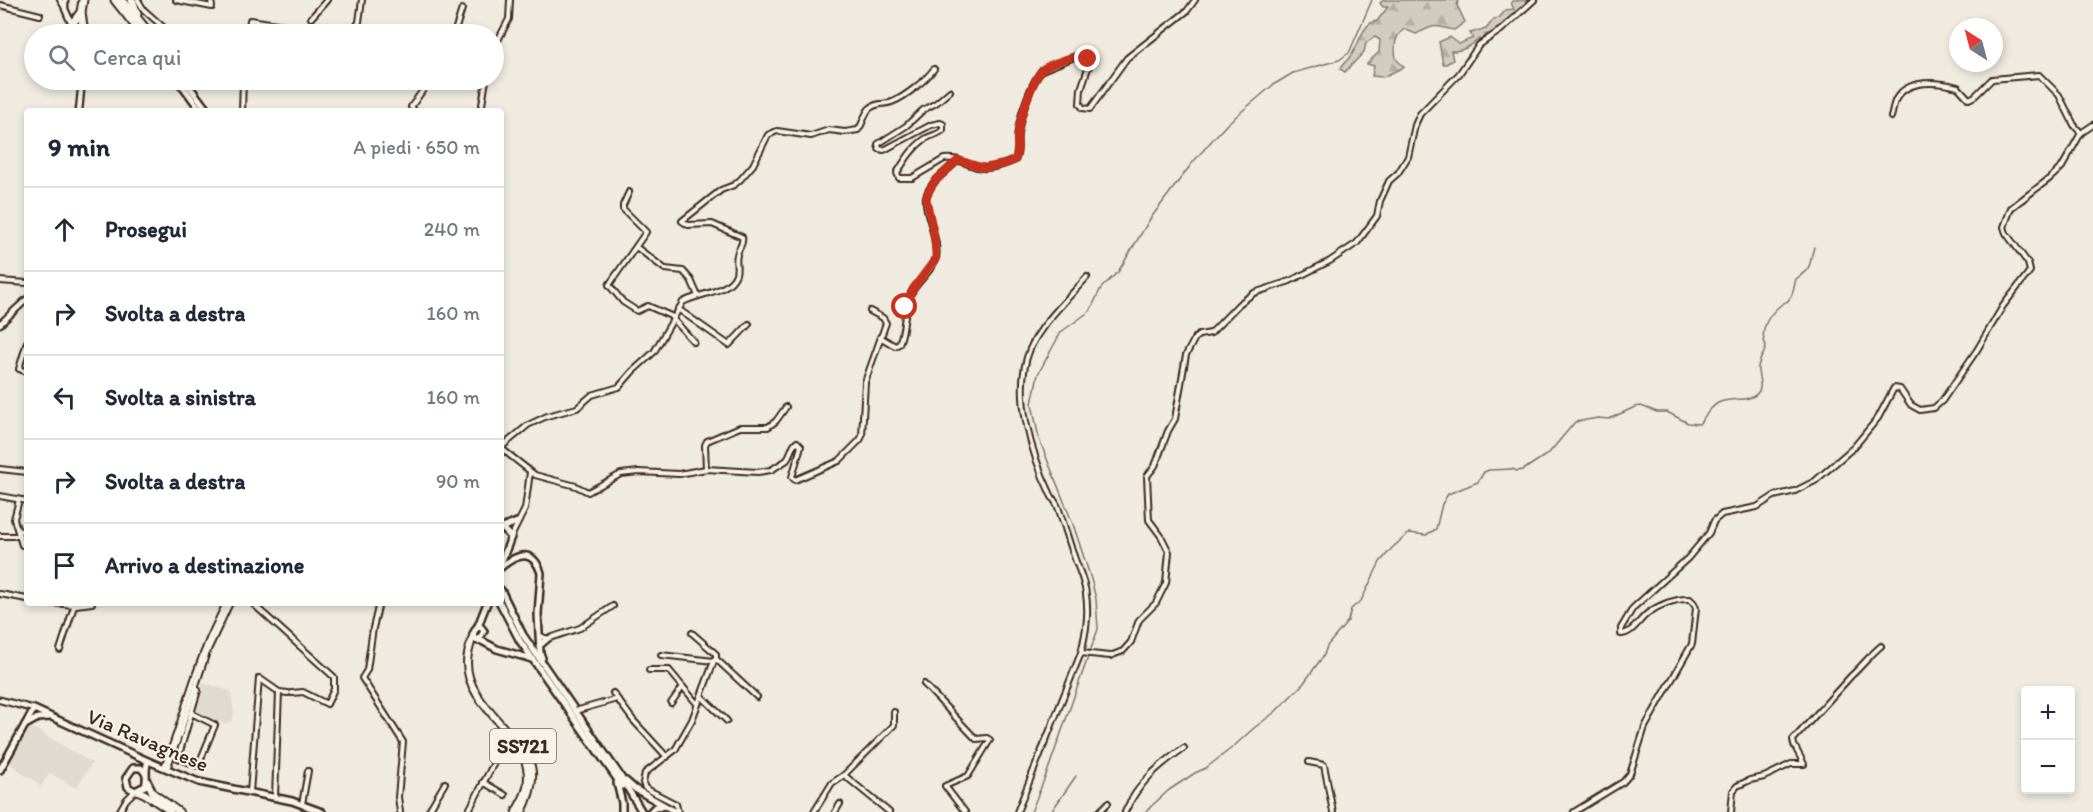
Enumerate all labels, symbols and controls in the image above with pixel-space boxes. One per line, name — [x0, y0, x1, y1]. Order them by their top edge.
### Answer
north arrow — [1949, 18, 2003, 72]
search box — [24, 24, 504, 90]
icon: search — [45, 41, 78, 74]
text: Cerca qui — [93, 44, 181, 71]
route end — [1074, 45, 1100, 71]
text: 9 min — [48, 131, 110, 163]
text: A piedi · 650 m — [353, 135, 480, 159]
icon: ahead — [48, 213, 81, 246]
text: Prosegui — [105, 216, 187, 243]
text: 240 m — [424, 217, 480, 241]
route start — [891, 293, 917, 319]
icon: right — [48, 297, 81, 330]
text: Svolta a destra — [105, 300, 245, 327]
text: 160 m — [427, 301, 480, 325]
icon: left — [48, 381, 81, 414]
text: Svolta a sinistra — [105, 384, 256, 411]
text: 160 m — [427, 385, 480, 409]
icon: right — [48, 465, 81, 498]
text: Svolta a destra — [105, 468, 245, 495]
text: 90 m — [436, 469, 480, 493]
icon: arrive — [48, 549, 81, 582]
text: Arrivo a destinazione — [105, 552, 304, 579]
map controls — [2021, 686, 2075, 794]
button: + — [2021, 686, 2075, 740]
street label: Via Ravagnese — [84, 703, 212, 777]
road number: SS721 — [490, 729, 556, 763]
button: − — [2021, 740, 2075, 794]

